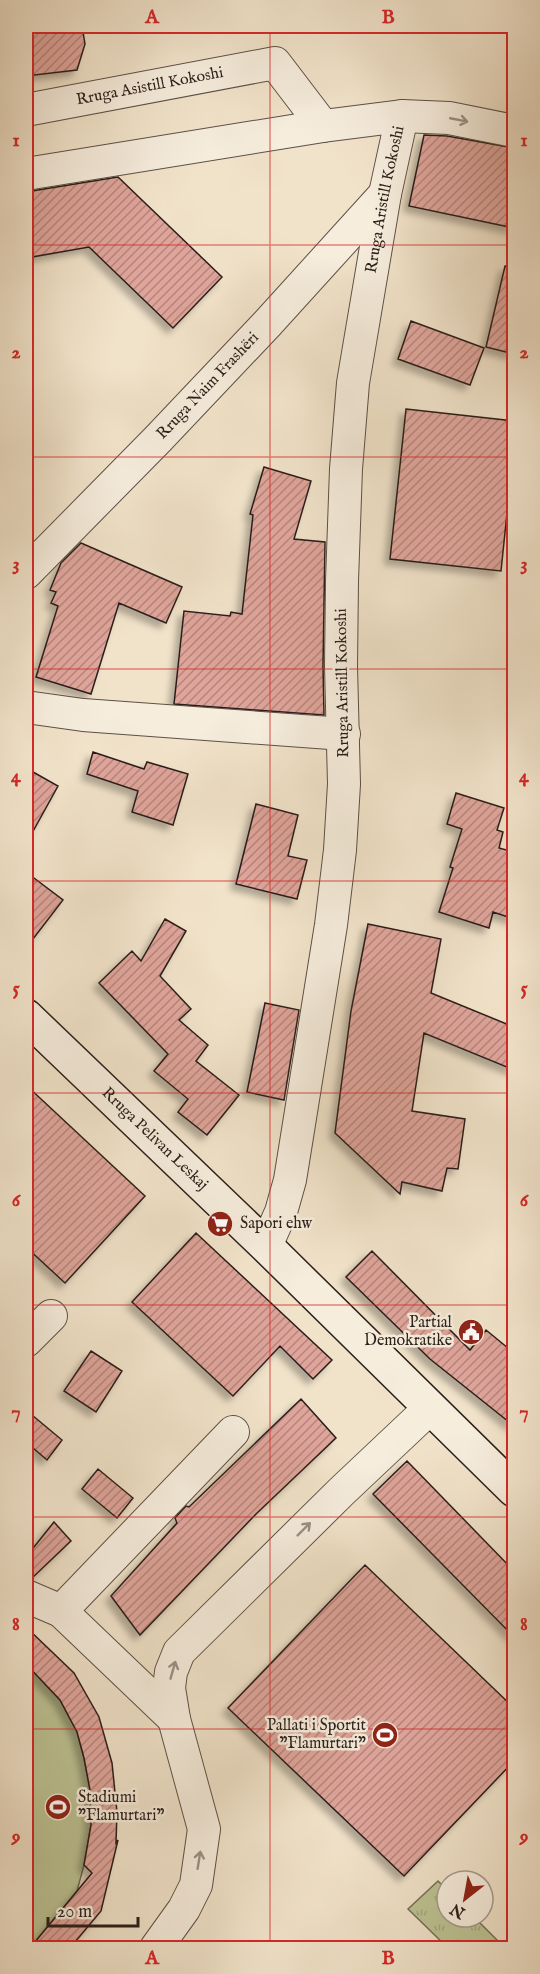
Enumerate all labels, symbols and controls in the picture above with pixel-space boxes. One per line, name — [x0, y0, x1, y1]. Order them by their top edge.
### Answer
text: A — [144, 5, 160, 30]
text: B — [381, 5, 395, 30]
street label: Rruga Asistill Kokoshi — [75, 63, 225, 110]
one-way arrow — [449, 115, 468, 126]
street label: Rruga Aristill Kokoshi — [362, 124, 410, 275]
text: 1 — [12, 128, 20, 153]
text: 1 — [520, 128, 528, 153]
street label: Rruga Naim Frashëri — [153, 328, 264, 444]
text: 2 — [11, 340, 21, 365]
text: 2 — [519, 340, 529, 365]
text: 3 — [12, 552, 20, 577]
text: 3 — [520, 552, 528, 577]
street label: Rruga Aristill Kokoshi — [332, 608, 354, 758]
text: 4 — [11, 764, 22, 789]
text: 4 — [519, 764, 530, 789]
text: 5 — [12, 976, 20, 1001]
text: 5 — [520, 976, 528, 1001]
street label: Rruga Pelivan Leskaj — [97, 1083, 212, 1195]
text: 6 — [12, 1188, 22, 1213]
text: 6 — [520, 1188, 530, 1213]
supermarket icon: Sapori ehw — [205, 1209, 235, 1239]
place label: Sapori ehw — [240, 1214, 313, 1234]
place label: Partial Demokratike — [364, 1313, 453, 1351]
public building icon: Partial Demokratike — [456, 1317, 486, 1347]
text: 7 — [11, 1400, 21, 1425]
text: 7 — [519, 1400, 529, 1425]
one-way arrow — [297, 1521, 311, 1536]
text: 8 — [12, 1612, 20, 1637]
text: 8 — [520, 1612, 528, 1637]
one-way arrow — [168, 1661, 179, 1680]
place label: Pallati i Sportit "Flamurtari" — [267, 1716, 367, 1754]
sports icon: Pallati i Sportit "Flamurtari" — [370, 1720, 400, 1750]
place label: Stadiumi "Flamurtari" — [78, 1788, 164, 1826]
sports icon: Stadiumi "Flamurtari" — [43, 1792, 73, 1822]
text: 9 — [11, 1824, 21, 1849]
text: 9 — [519, 1824, 529, 1849]
one-way arrow — [194, 1851, 205, 1870]
north arrow — [435, 1869, 495, 1929]
scale bar — [48, 1890, 138, 1928]
text: N — [447, 1898, 470, 1923]
text: 20 m — [57, 1901, 92, 1924]
text: A — [144, 1946, 160, 1971]
text: B — [381, 1946, 395, 1971]

